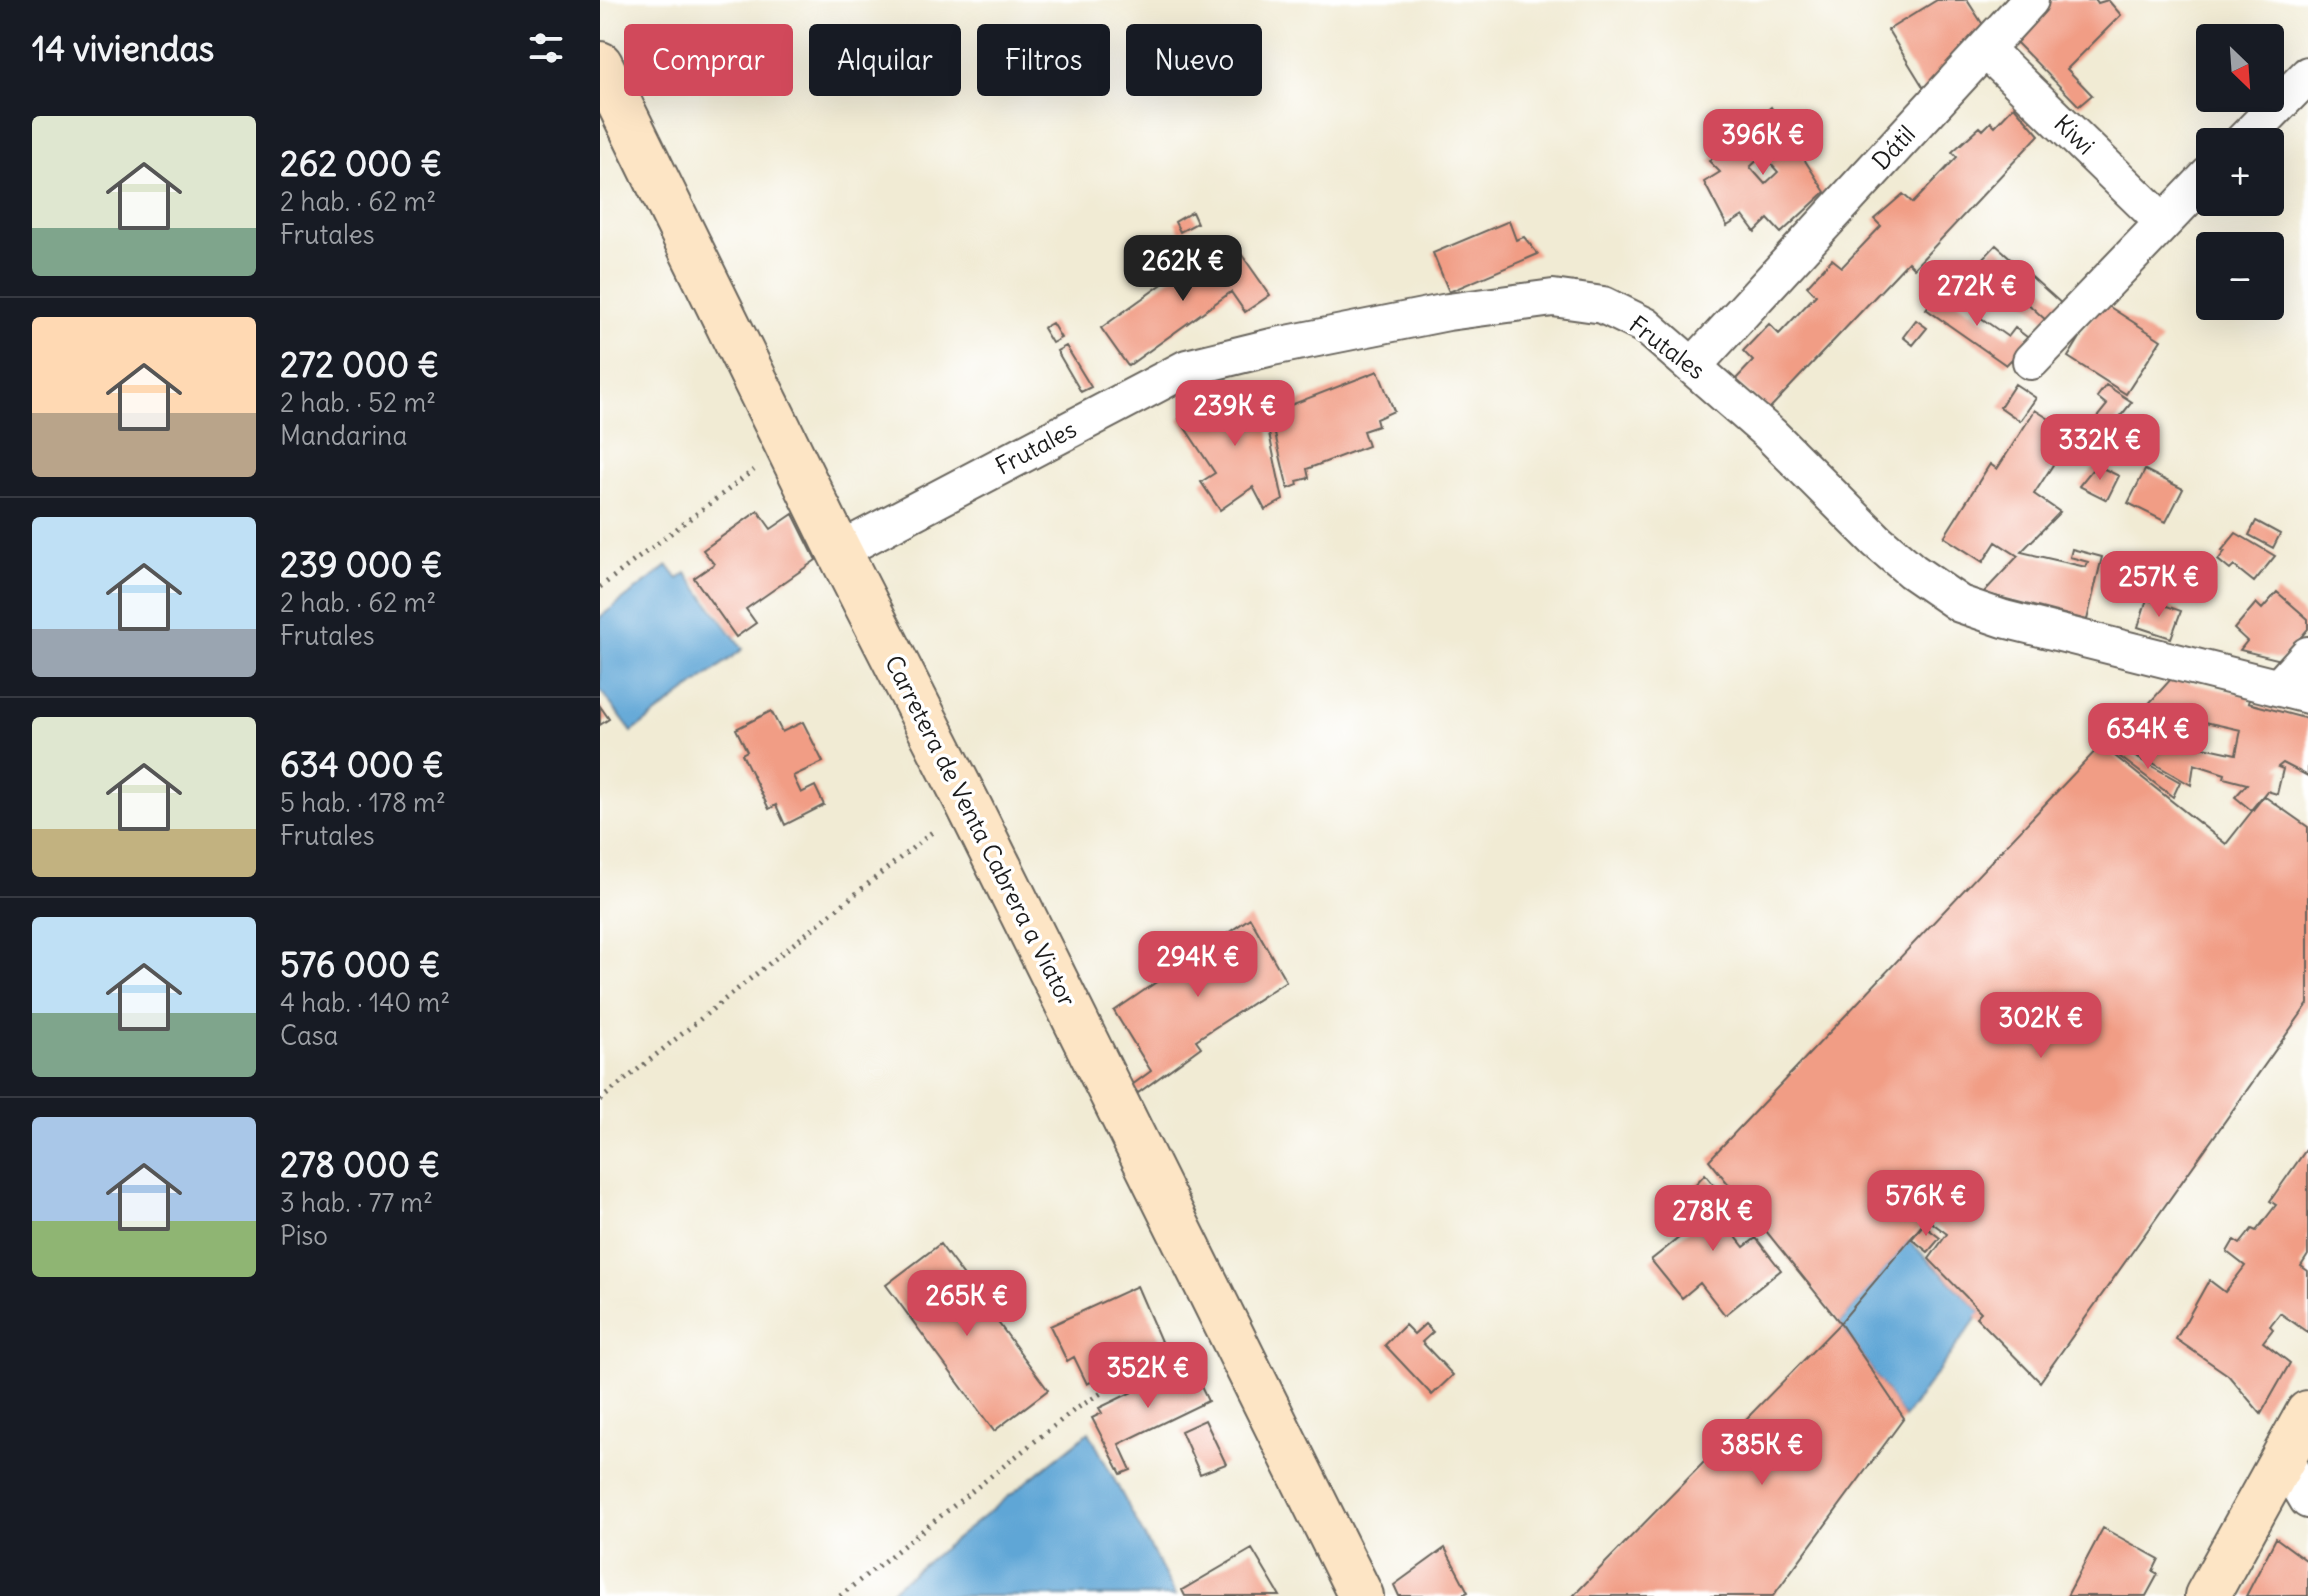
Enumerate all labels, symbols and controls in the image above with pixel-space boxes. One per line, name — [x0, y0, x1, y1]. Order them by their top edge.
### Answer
chip: Comprar — [624, 24, 793, 96]
chip: Alquilar — [809, 24, 961, 96]
chip: Filtros — [977, 24, 1110, 96]
chip: Nuevo — [1126, 24, 1262, 96]
north arrow — [2196, 24, 2284, 112]
map controls — [2196, 24, 2284, 320]
icon: filters — [524, 26, 568, 70]
text: 14 viviendas — [32, 27, 214, 70]
street label: Kiwi — [2048, 108, 2101, 161]
pin: 396K € — [1698, 109, 1828, 177]
text: 396K € — [1721, 118, 1805, 151]
street label: Dátil — [1865, 119, 1921, 176]
button: + — [2196, 128, 2284, 216]
text: 262 000 € — [280, 142, 442, 185]
icon: home — [96, 148, 192, 244]
text: 2 hab. · 62 m² — [280, 185, 436, 218]
text: Frutales — [280, 218, 375, 251]
button: − — [2196, 232, 2284, 320]
pin: 262K € — [1118, 235, 1248, 303]
text: 262K € — [1142, 244, 1224, 277]
pin: 272K € — [1912, 260, 2042, 328]
text: 272K € — [1937, 269, 2017, 302]
street label: Frutales — [1624, 309, 1712, 385]
text: 272 000 € — [280, 343, 439, 386]
icon: home — [96, 349, 192, 445]
pin: 239K € — [1170, 380, 1300, 448]
text: 2 hab. · 52 m² — [280, 386, 436, 419]
text: 239K € — [1194, 389, 1276, 422]
street label: Frutales — [990, 413, 1081, 481]
pin: 332K € — [2035, 414, 2165, 482]
text: Mandarina — [280, 419, 407, 452]
text: 332K € — [2059, 423, 2141, 456]
text: 239 000 € — [280, 543, 443, 586]
icon: home — [96, 549, 192, 645]
pin: 257K € — [2094, 551, 2224, 619]
text: 257K € — [2119, 560, 2199, 593]
text: 2 hab. · 62 m² — [280, 586, 436, 619]
text: Frutales — [280, 619, 375, 652]
street label: Carretera de Venta Cabrera a Viator — [879, 650, 1083, 1011]
pin: 634K € — [2083, 703, 2213, 771]
text: 634K € — [2106, 712, 2190, 745]
text: 634 000 € — [280, 743, 444, 786]
icon: home — [96, 749, 192, 845]
text: 5 hab. · 178 m² — [280, 786, 446, 819]
text: Frutales — [280, 819, 375, 852]
pin: 294K € — [1133, 931, 1263, 999]
text: 294K € — [1156, 940, 1240, 973]
text: 576 000 € — [280, 943, 441, 986]
icon: home — [96, 949, 192, 1045]
text: 4 hab. · 140 m² — [280, 986, 450, 1019]
pin: 302K € — [1976, 992, 2106, 1060]
text: 302K € — [1998, 1001, 2084, 1034]
text: Casa — [280, 1019, 338, 1052]
text: 278 000 € — [280, 1143, 440, 1186]
icon: home — [96, 1149, 192, 1245]
pin: 576K € — [1861, 1170, 1991, 1238]
text: 576K € — [1885, 1179, 1967, 1212]
pin: 278K € — [1648, 1185, 1778, 1253]
text: 3 hab. · 77 m² — [280, 1186, 433, 1219]
text: 278K € — [1673, 1194, 1753, 1227]
text: Piso — [280, 1219, 328, 1252]
pin: 265K € — [902, 1270, 1032, 1338]
text: 265K € — [925, 1279, 1009, 1312]
pin: 352K € — [1083, 1342, 1213, 1410]
text: 352K € — [1107, 1351, 1189, 1384]
pin: 385K € — [1697, 1419, 1827, 1487]
text: 385K € — [1720, 1428, 1804, 1461]

